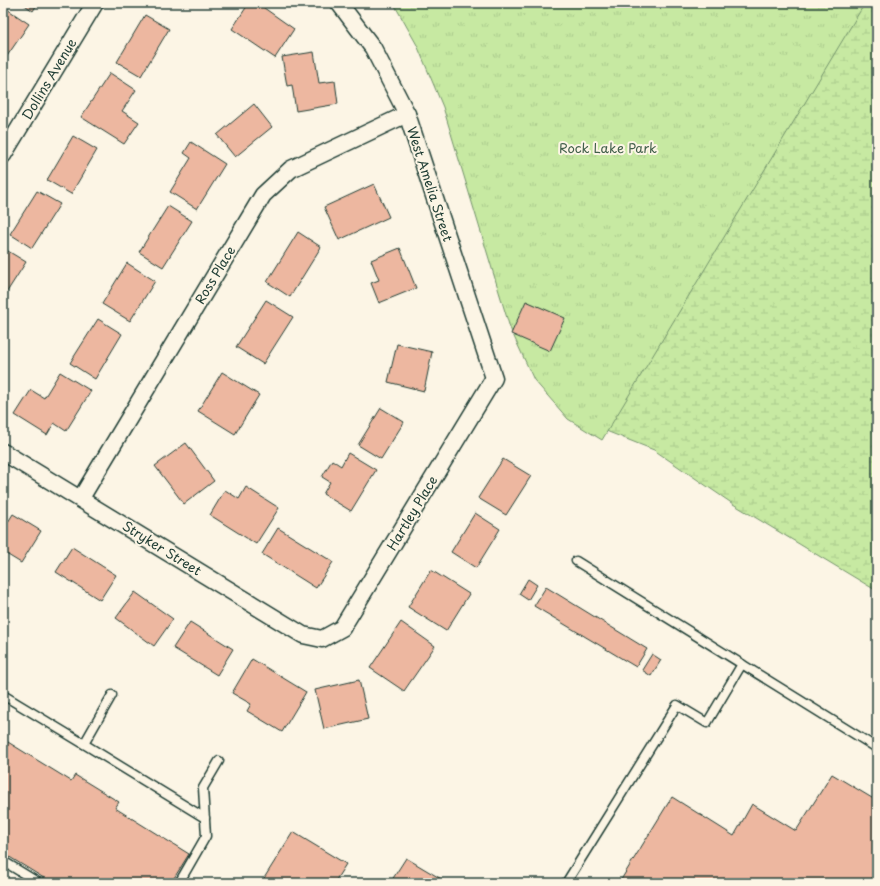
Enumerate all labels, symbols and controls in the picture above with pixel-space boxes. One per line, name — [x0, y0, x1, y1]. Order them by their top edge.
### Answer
street label: Dollins Avenue — [17, 34, 80, 123]
street label: West Amelia Street — [403, 124, 458, 244]
park label: Rock Lake Park — [559, 138, 657, 157]
street label: Ross Place — [190, 242, 239, 307]
street label: Hartley Place — [382, 472, 441, 554]
street label: Stryker Street — [119, 516, 205, 579]

